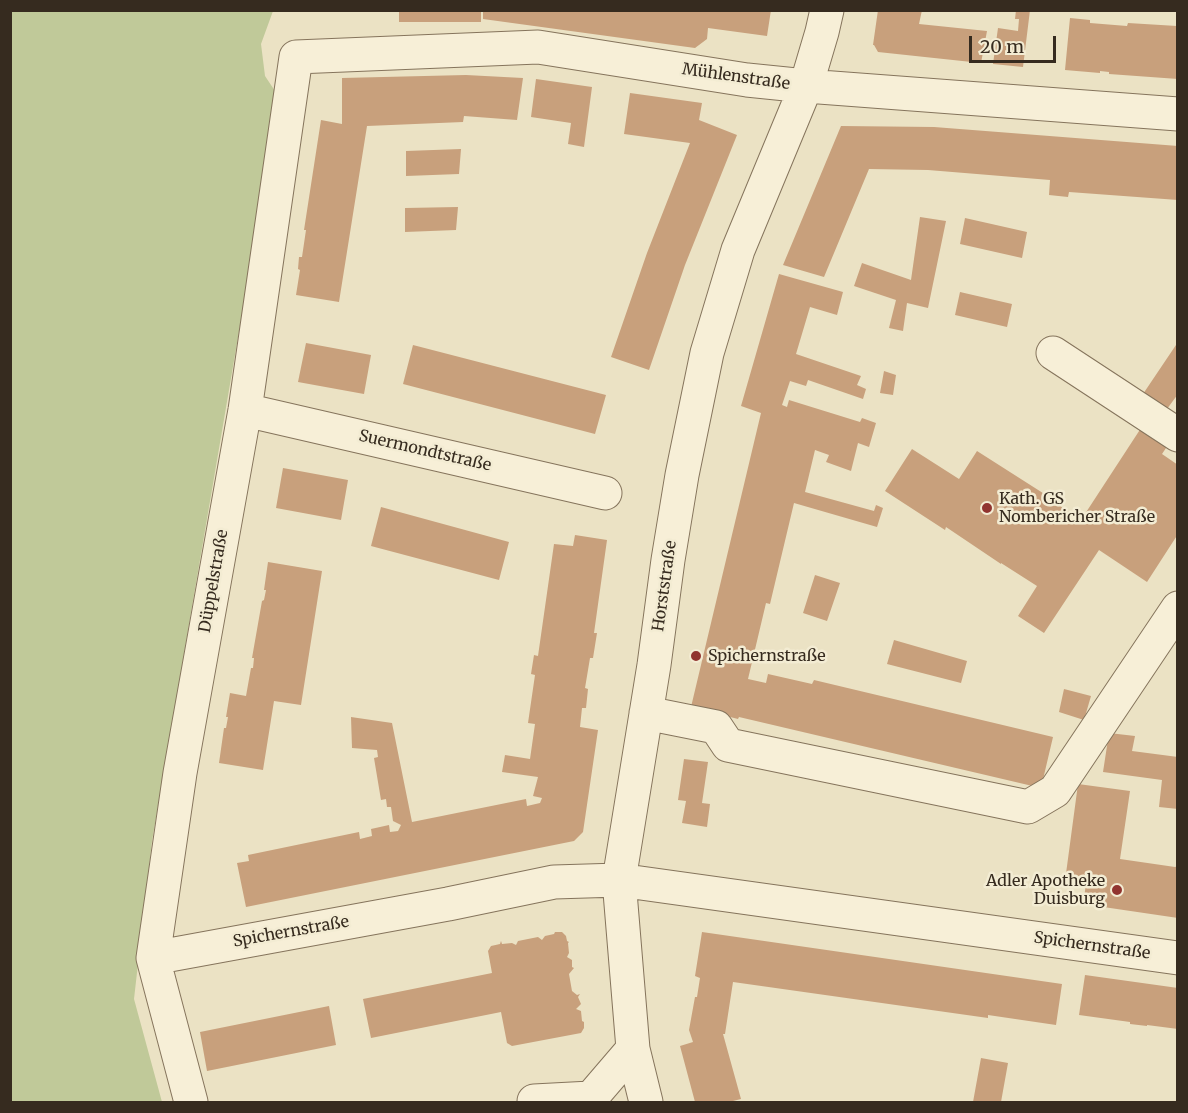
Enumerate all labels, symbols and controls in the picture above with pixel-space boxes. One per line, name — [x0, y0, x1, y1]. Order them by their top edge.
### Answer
scale bar — [972, 24, 1059, 62]
text: 20 m — [980, 35, 1024, 58]
street label: Mühlenstraße — [681, 60, 791, 94]
street label: Suermondtstraße — [357, 426, 493, 476]
place label: Kath. GS Nombericher Straße — [999, 489, 1155, 527]
marker: Kath. GS Nombericher Straße — [980, 501, 994, 515]
street label: Düppelstraße — [195, 528, 233, 634]
street label: Horststraße — [649, 539, 681, 633]
place label: Spichernstraße — [708, 646, 826, 666]
marker: Spichernstraße — [689, 649, 703, 663]
place label: Adler Apotheke Duisburg — [986, 871, 1105, 909]
marker: Adler Apotheke Duisburg — [1110, 883, 1124, 897]
street label: Spichernstraße — [231, 912, 351, 952]
street label: Spichernstraße — [1032, 928, 1152, 964]

